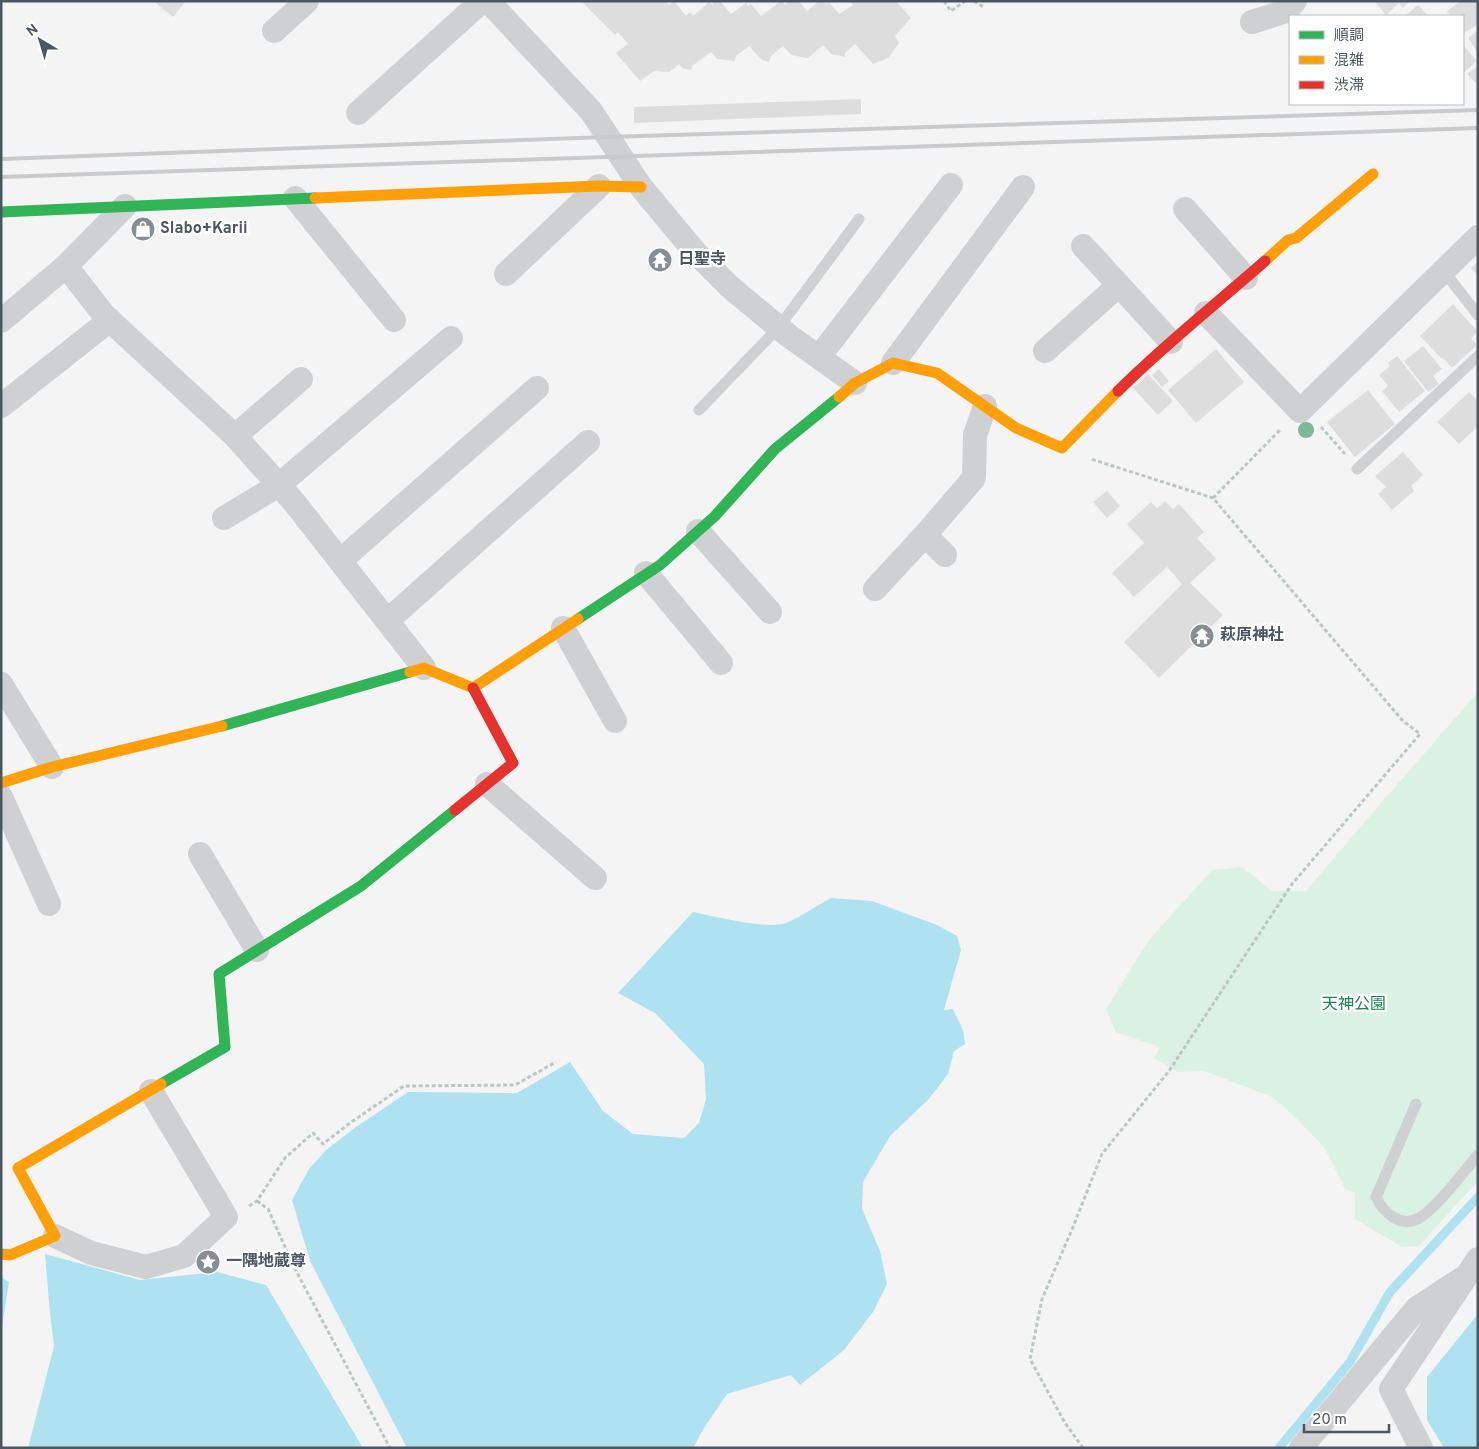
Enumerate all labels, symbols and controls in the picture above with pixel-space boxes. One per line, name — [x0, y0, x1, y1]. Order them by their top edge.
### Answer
north arrow — [15, 15, 65, 65]
legend — [1289, 15, 1464, 105]
text: N — [24, 21, 42, 41]
text: 順調 — [1334, 27, 1364, 46]
text: 混雑 — [1334, 52, 1364, 71]
text: 渋滞 — [1334, 77, 1364, 96]
shop icon: Slabo+Karii — [130, 216, 156, 242]
place label: Slabo+Karii — [160, 219, 248, 239]
temple icon: 日聖寺 — [647, 247, 673, 273]
place label: 日聖寺 — [678, 250, 726, 270]
temple icon: 萩原神社 — [1189, 623, 1215, 649]
place label: 萩原神社 — [1220, 625, 1284, 646]
park label: 天神公園 — [1322, 995, 1386, 1015]
place icon: 一隅地蔵尊 — [195, 1249, 221, 1275]
place label: 一隅地蔵尊 — [226, 1252, 306, 1272]
scale bar — [1304, 1402, 1389, 1434]
text: 20 m — [1312, 1411, 1347, 1430]

